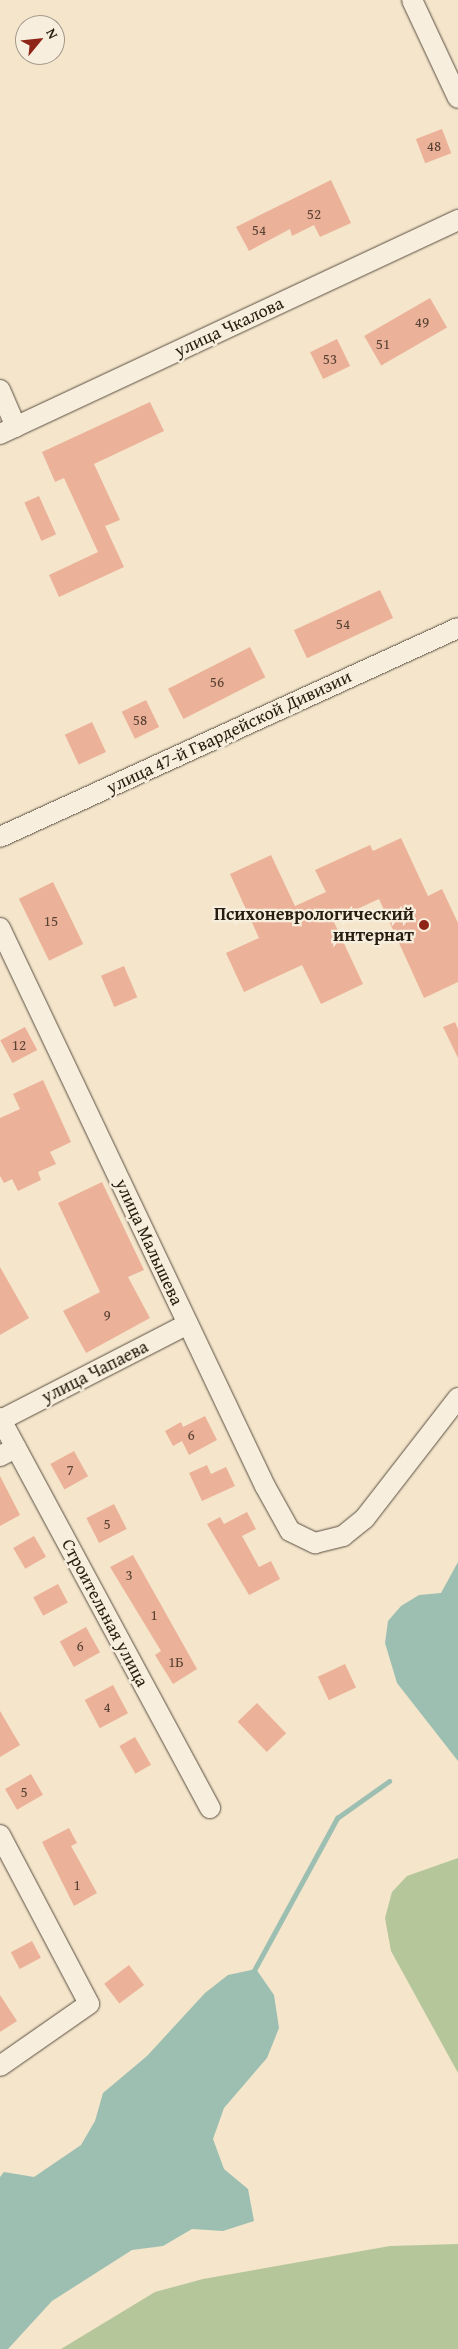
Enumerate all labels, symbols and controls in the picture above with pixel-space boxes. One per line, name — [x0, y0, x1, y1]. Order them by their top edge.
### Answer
north arrow — [15, 15, 65, 65]
text: N — [41, 25, 63, 42]
house number: 48 — [427, 137, 441, 155]
house number: 52 — [307, 205, 321, 223]
house number: 54 — [252, 221, 266, 239]
street label: улица Чкалова — [171, 292, 287, 362]
house number: 49 — [415, 313, 429, 331]
house number: 51 — [376, 335, 390, 353]
house number: 53 — [323, 350, 337, 368]
house number: 54 — [336, 615, 350, 633]
street label: улица 47-й Гвардейской Дивизии — [103, 666, 355, 798]
house number: 56 — [210, 673, 224, 691]
house number: 58 — [133, 711, 147, 729]
place label: Психоневрологический интернат — [214, 904, 414, 946]
house number: 15 — [44, 912, 58, 930]
marker: Психоневрологический интернат — [418, 919, 430, 931]
house number: 12 — [12, 1036, 26, 1054]
street label: улица Малышева — [110, 1175, 188, 1309]
house number: 9 — [103, 1306, 111, 1324]
street label: улица Чапаева — [38, 1336, 152, 1408]
house number: 6 — [187, 1426, 195, 1444]
house number: 7 — [66, 1461, 74, 1479]
house number: 5 — [103, 1515, 111, 1533]
street label: Строительная улица — [57, 1535, 153, 1691]
house number: 3 — [125, 1566, 133, 1584]
house number: 1 — [150, 1606, 158, 1624]
house number: 6 — [76, 1637, 84, 1655]
house number: 1Б — [168, 1653, 184, 1671]
house number: 4 — [103, 1698, 111, 1716]
house number: 5 — [20, 1783, 28, 1801]
house number: 1 — [73, 1876, 81, 1894]

